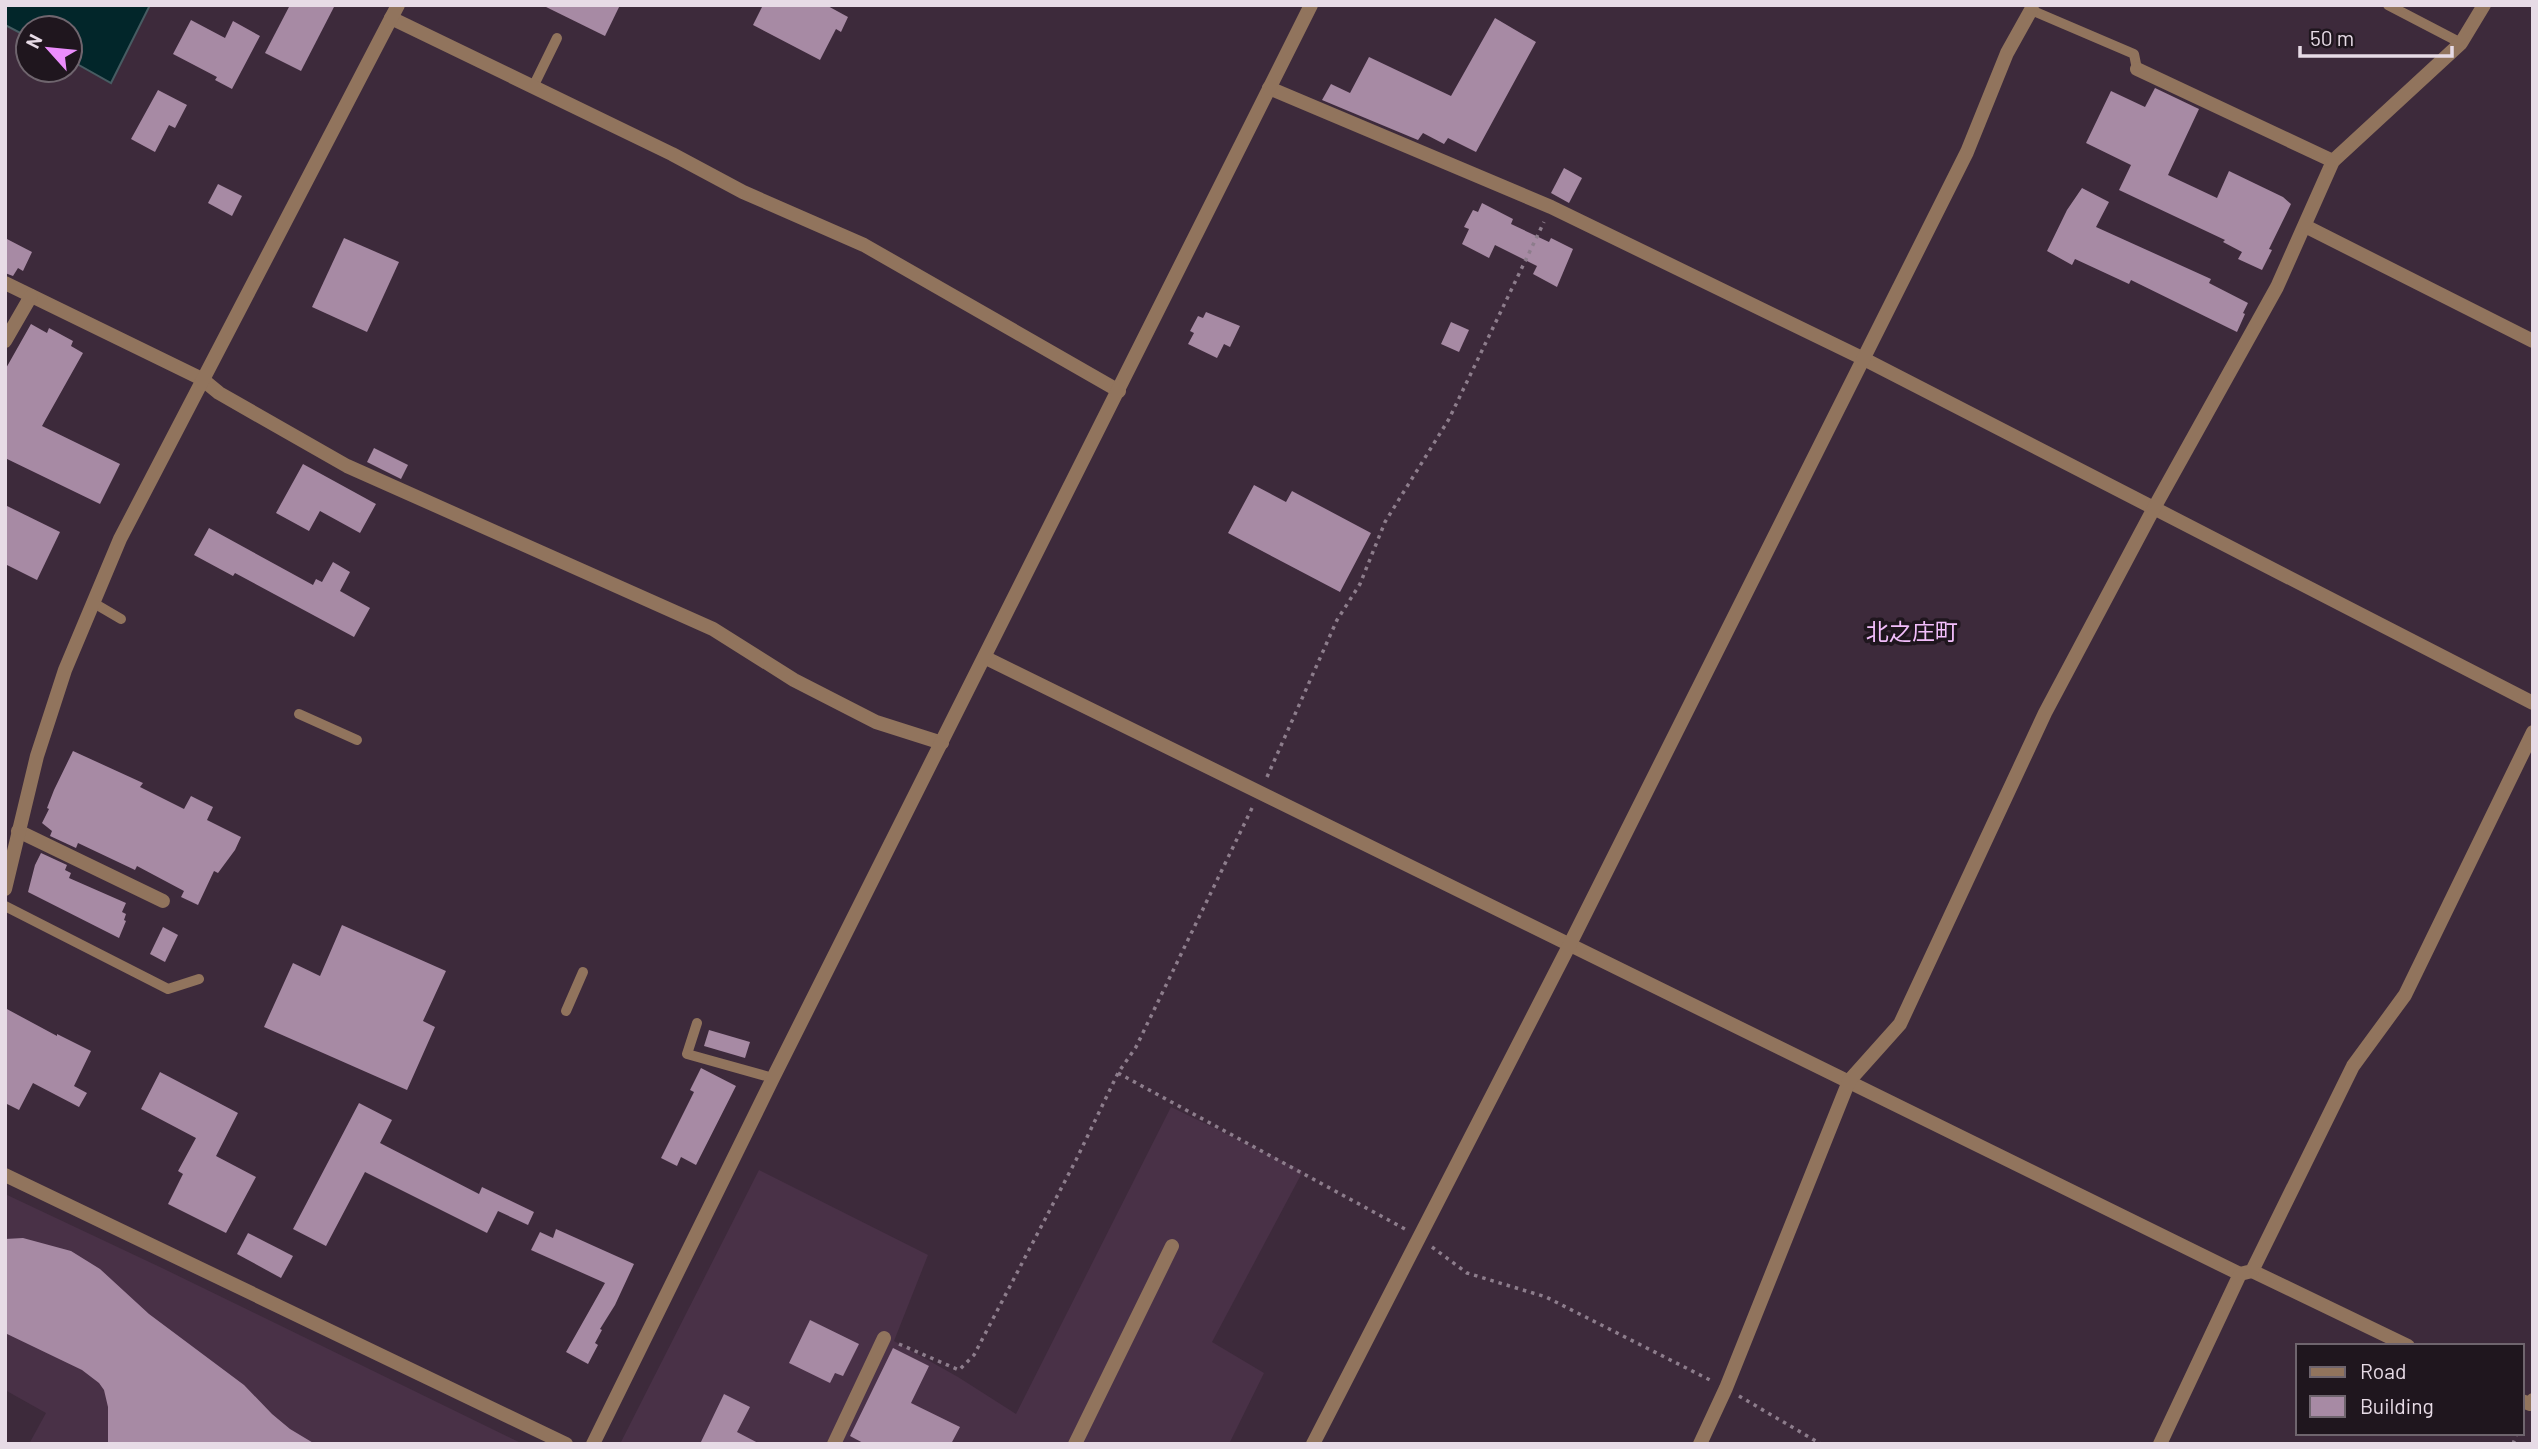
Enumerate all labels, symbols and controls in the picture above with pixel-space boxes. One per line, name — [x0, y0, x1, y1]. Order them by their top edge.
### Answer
north arrow — [14, 14, 84, 84]
scale bar — [2300, 14, 2452, 58]
text: 50 m — [2310, 25, 2354, 50]
text: N — [20, 30, 47, 52]
district label: 北之庄町 — [1866, 617, 1958, 645]
legend — [2296, 1344, 2524, 1435]
text: Road — [2360, 1358, 2406, 1383]
text: Building — [2360, 1393, 2434, 1418]

